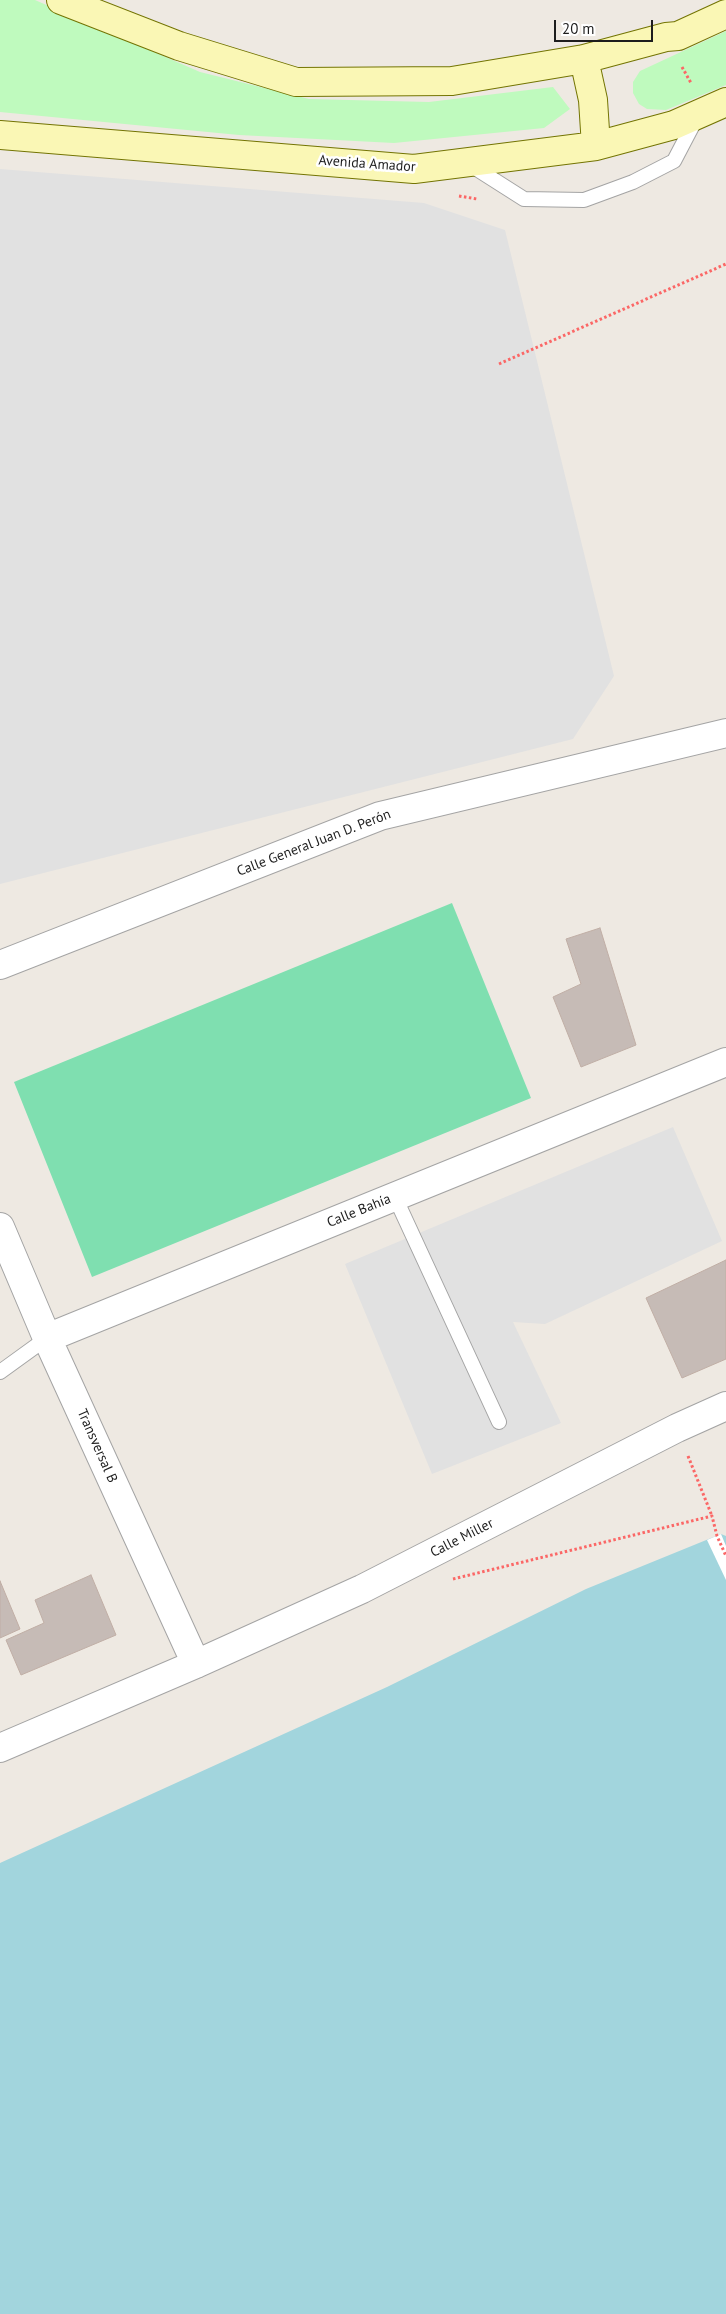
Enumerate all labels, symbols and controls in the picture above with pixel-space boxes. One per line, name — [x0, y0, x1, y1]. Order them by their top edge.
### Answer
scale bar — [556, 10, 655, 42]
text: 20 m — [562, 19, 595, 38]
street label: Avenida Amador — [318, 152, 416, 176]
street label: Calle General Juan D. Perón — [235, 806, 393, 880]
street label: Calle Bahía — [325, 1191, 393, 1231]
street label: Transversal B — [73, 1407, 121, 1485]
street label: Calle Miller — [428, 1515, 496, 1561]

